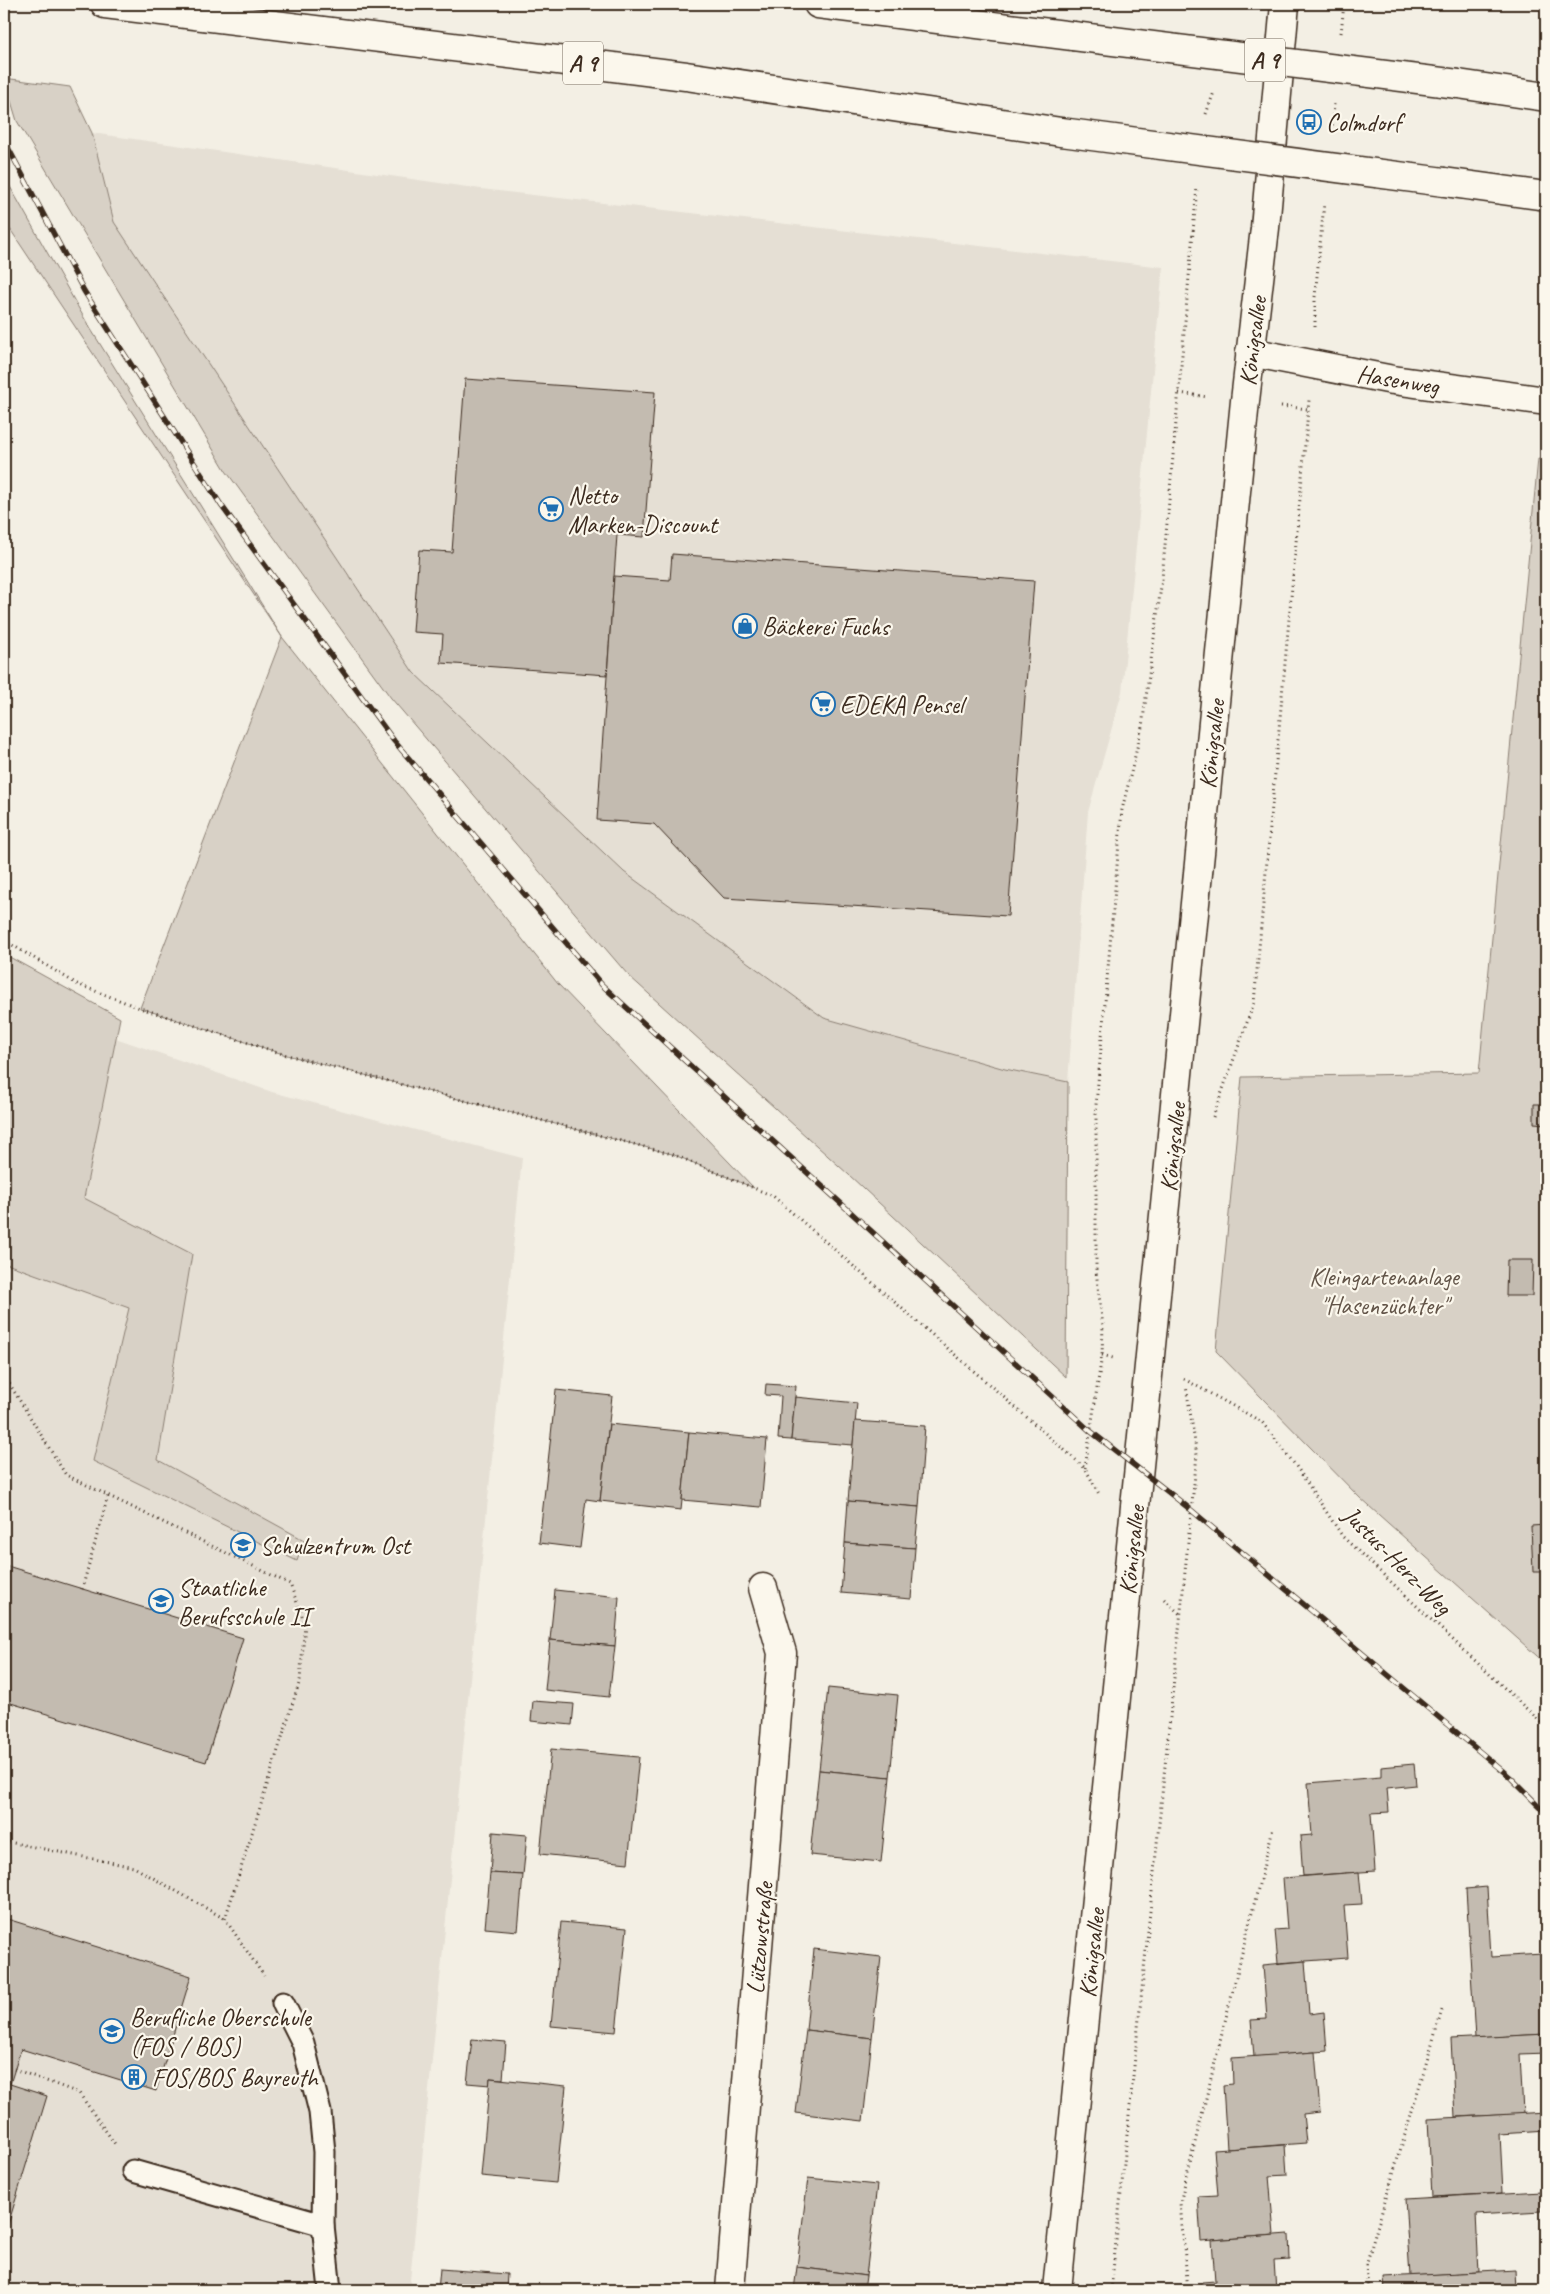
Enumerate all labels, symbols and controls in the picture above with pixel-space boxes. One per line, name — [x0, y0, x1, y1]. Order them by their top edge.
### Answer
road number: A 9 — [1245, 38, 1285, 82]
road number: A 9 — [563, 42, 603, 84]
place label: Colmdorf — [1326, 107, 1406, 139]
bus stop icon: Colmdorf — [1296, 109, 1322, 135]
street label: Königsallee — [1232, 293, 1275, 387]
street label: Hasenweg — [1354, 358, 1442, 402]
place label: Netto Marken-Discount — [568, 480, 720, 541]
supermarket icon: Netto Marken-Discount — [538, 496, 564, 522]
place label: Bäckerei Fuchs — [762, 611, 891, 643]
shop icon: Bäckerei Fuchs — [732, 613, 758, 639]
place label: EDEKA Pensel — [840, 689, 968, 721]
supermarket icon: EDEKA Pensel — [810, 691, 836, 717]
street label: Königsallee — [1191, 696, 1233, 790]
street label: Königsallee — [1152, 1099, 1194, 1193]
park label: Kleingartenanlage "Hasenzüchter" — [1309, 1261, 1461, 1322]
street label: Justus-Herz-Weg — [1335, 1499, 1459, 1623]
street label: Königsallee — [1111, 1502, 1153, 1596]
place label: Schulzentrum Ost — [260, 1530, 412, 1562]
school or university icon: Schulzentrum Ost — [230, 1532, 256, 1558]
place label: Staatliche Berufsschule II — [178, 1572, 315, 1633]
school or university icon: Staatliche Berufsschule II — [148, 1588, 174, 1614]
street label: Lützowstraße — [739, 1879, 781, 1995]
street label: Königsallee — [1071, 1905, 1113, 1999]
place label: Berufliche Oberschule (FOS / BOS) — [130, 2002, 312, 2063]
school or university icon: Berufliche Oberschule (FOS / BOS) — [99, 2018, 125, 2044]
place label: FOS/BOS Bayreuth — [152, 2062, 319, 2094]
building icon: FOS/BOS Bayreuth — [121, 2064, 147, 2090]

